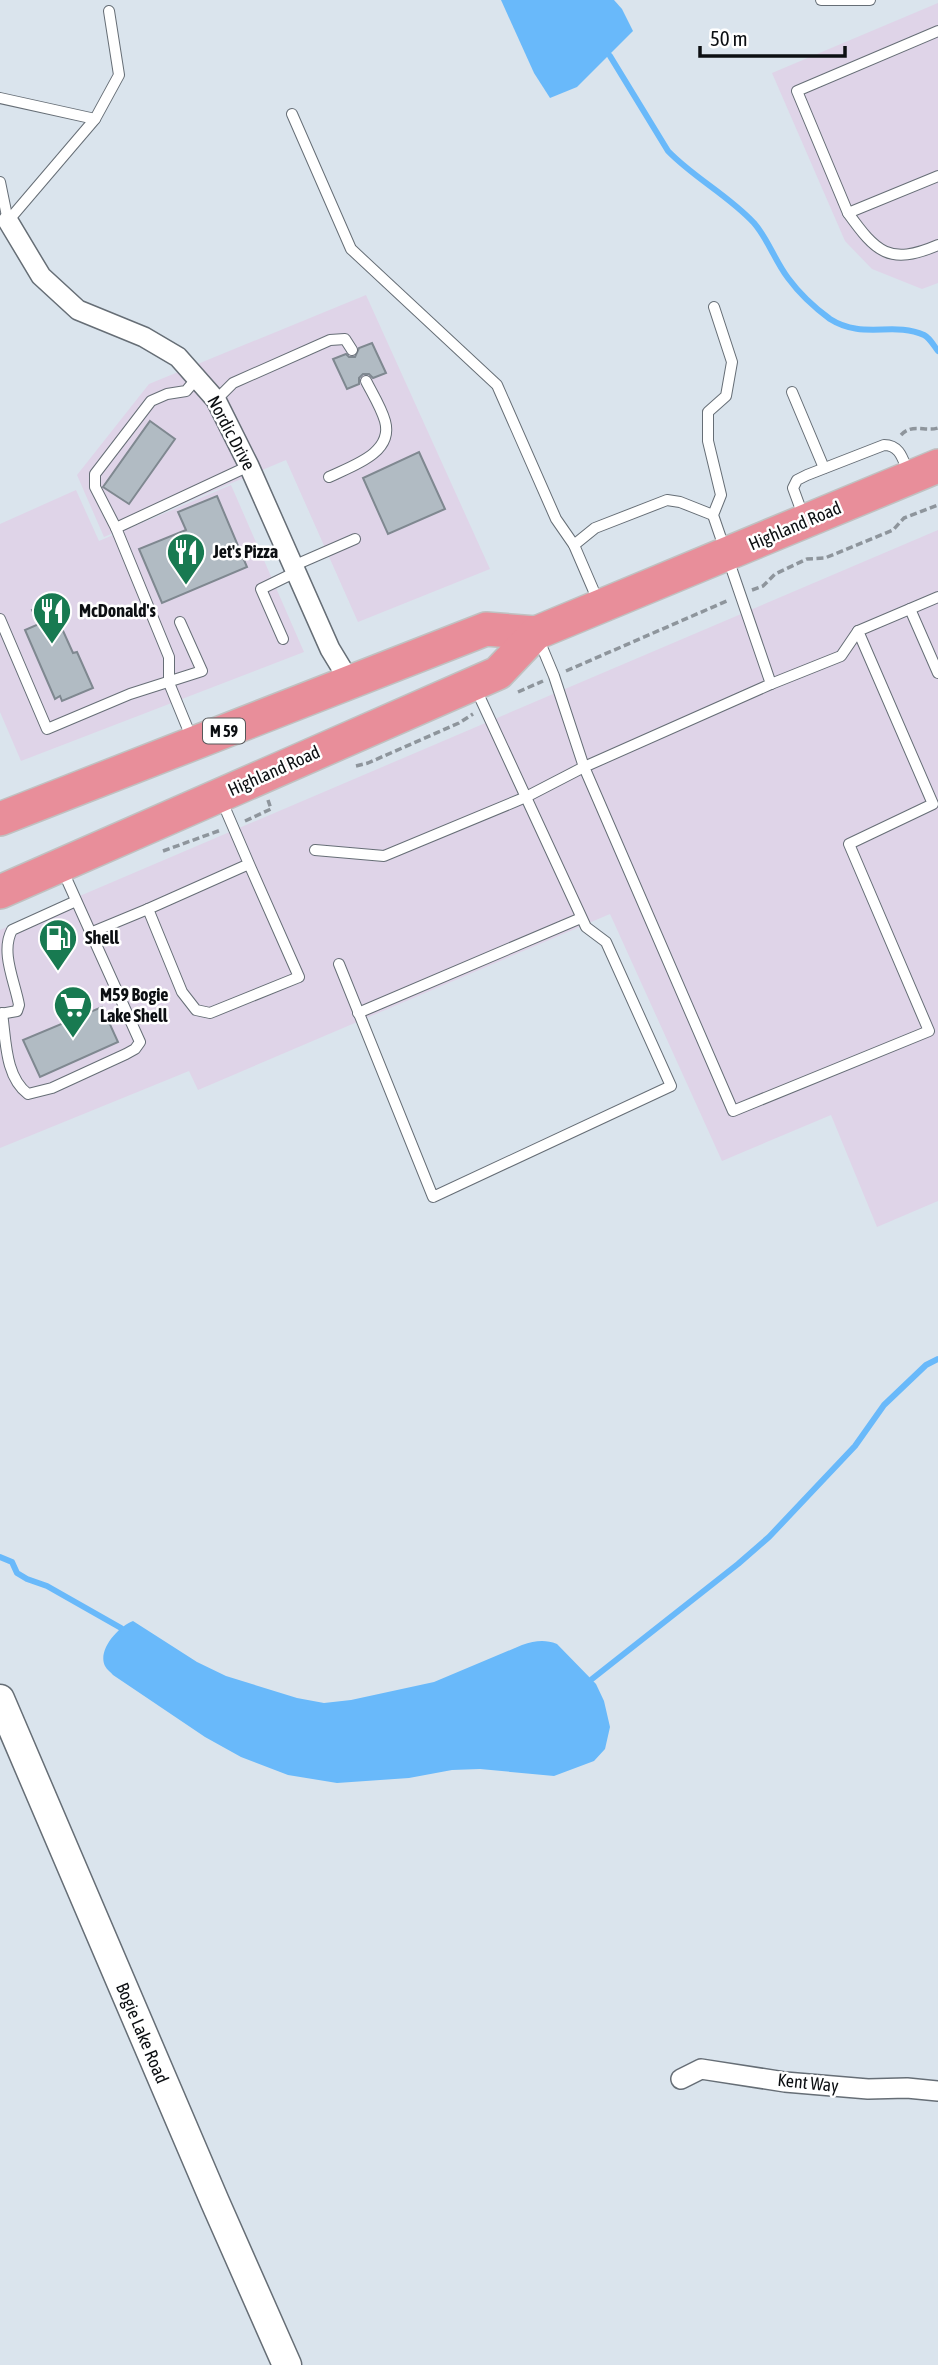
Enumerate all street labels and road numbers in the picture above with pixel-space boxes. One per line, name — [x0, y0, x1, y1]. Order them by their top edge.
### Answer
street label: Nordic Drive — [203, 392, 260, 474]
street label: Highland Road — [745, 497, 844, 554]
road number: M 59 — [203, 718, 245, 744]
street label: Highland Road — [225, 741, 323, 800]
street label: Bogie Lake Road — [112, 1979, 173, 2086]
street label: Kent Way — [776, 2069, 840, 2096]

